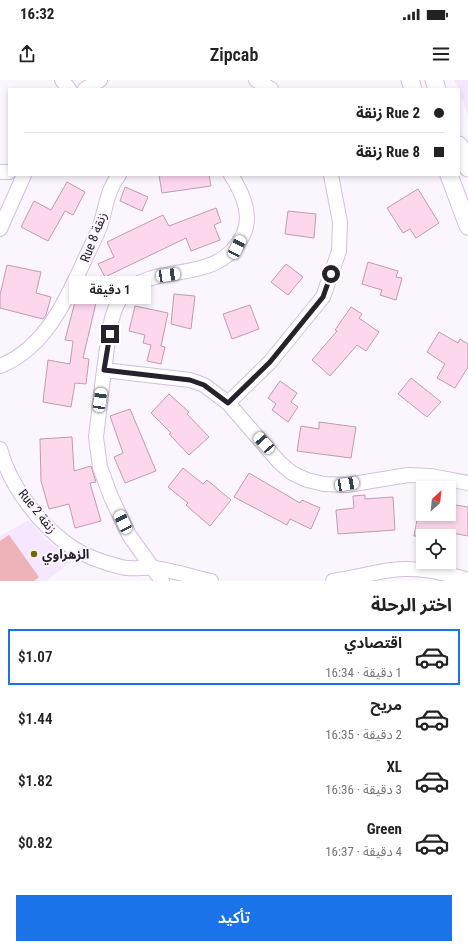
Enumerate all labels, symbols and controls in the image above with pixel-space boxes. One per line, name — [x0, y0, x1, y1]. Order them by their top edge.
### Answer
text: 16:32 — [20, 5, 54, 23]
icon: share — [16, 43, 38, 65]
icon: menu — [430, 43, 452, 65]
text: Zipcab — [210, 44, 258, 65]
text: Rue 2 زنقة — [356, 104, 420, 122]
text: Rue 8 زنقة — [356, 143, 420, 161]
street label: Rue 8 زنقة — [77, 210, 110, 264]
car — [226, 234, 248, 260]
route start — [322, 265, 340, 283]
car — [155, 267, 181, 283]
callout: 1 دقيقة — [69, 276, 151, 304]
text: 1 دقيقة — [89, 282, 131, 297]
route end — [101, 325, 119, 343]
car — [92, 387, 108, 413]
car — [252, 430, 276, 456]
car — [334, 476, 360, 492]
north arrow — [416, 481, 456, 521]
map controls — [416, 481, 456, 569]
street label: Rue 2 زنقة — [15, 486, 60, 536]
car — [112, 509, 134, 535]
button: locate — [416, 529, 456, 569]
place label: الزهراوي — [42, 547, 89, 565]
marker: الزهراوي — [29, 549, 39, 559]
text: اختر الرحلة — [371, 594, 452, 615]
text: اقتصادي — [344, 634, 402, 652]
icon: car — [414, 639, 450, 675]
text: $1.07 — [18, 648, 52, 666]
text: 1 دقيقة · 16:34 — [325, 665, 402, 680]
text: مريح — [370, 696, 402, 714]
icon: car — [414, 701, 450, 737]
text: $1.44 — [18, 710, 52, 728]
text: 2 دقيقة · 16:35 — [325, 727, 402, 742]
text: XL — [386, 758, 402, 776]
icon: car — [414, 763, 450, 799]
text: $1.82 — [18, 772, 52, 790]
text: 3 دقيقة · 16:36 — [325, 782, 402, 797]
text: Green — [367, 820, 402, 838]
icon: car — [414, 825, 450, 861]
text: $0.82 — [18, 834, 52, 852]
text: 4 دقيقة · 16:37 — [325, 844, 402, 859]
button: تأكيد — [16, 895, 452, 941]

